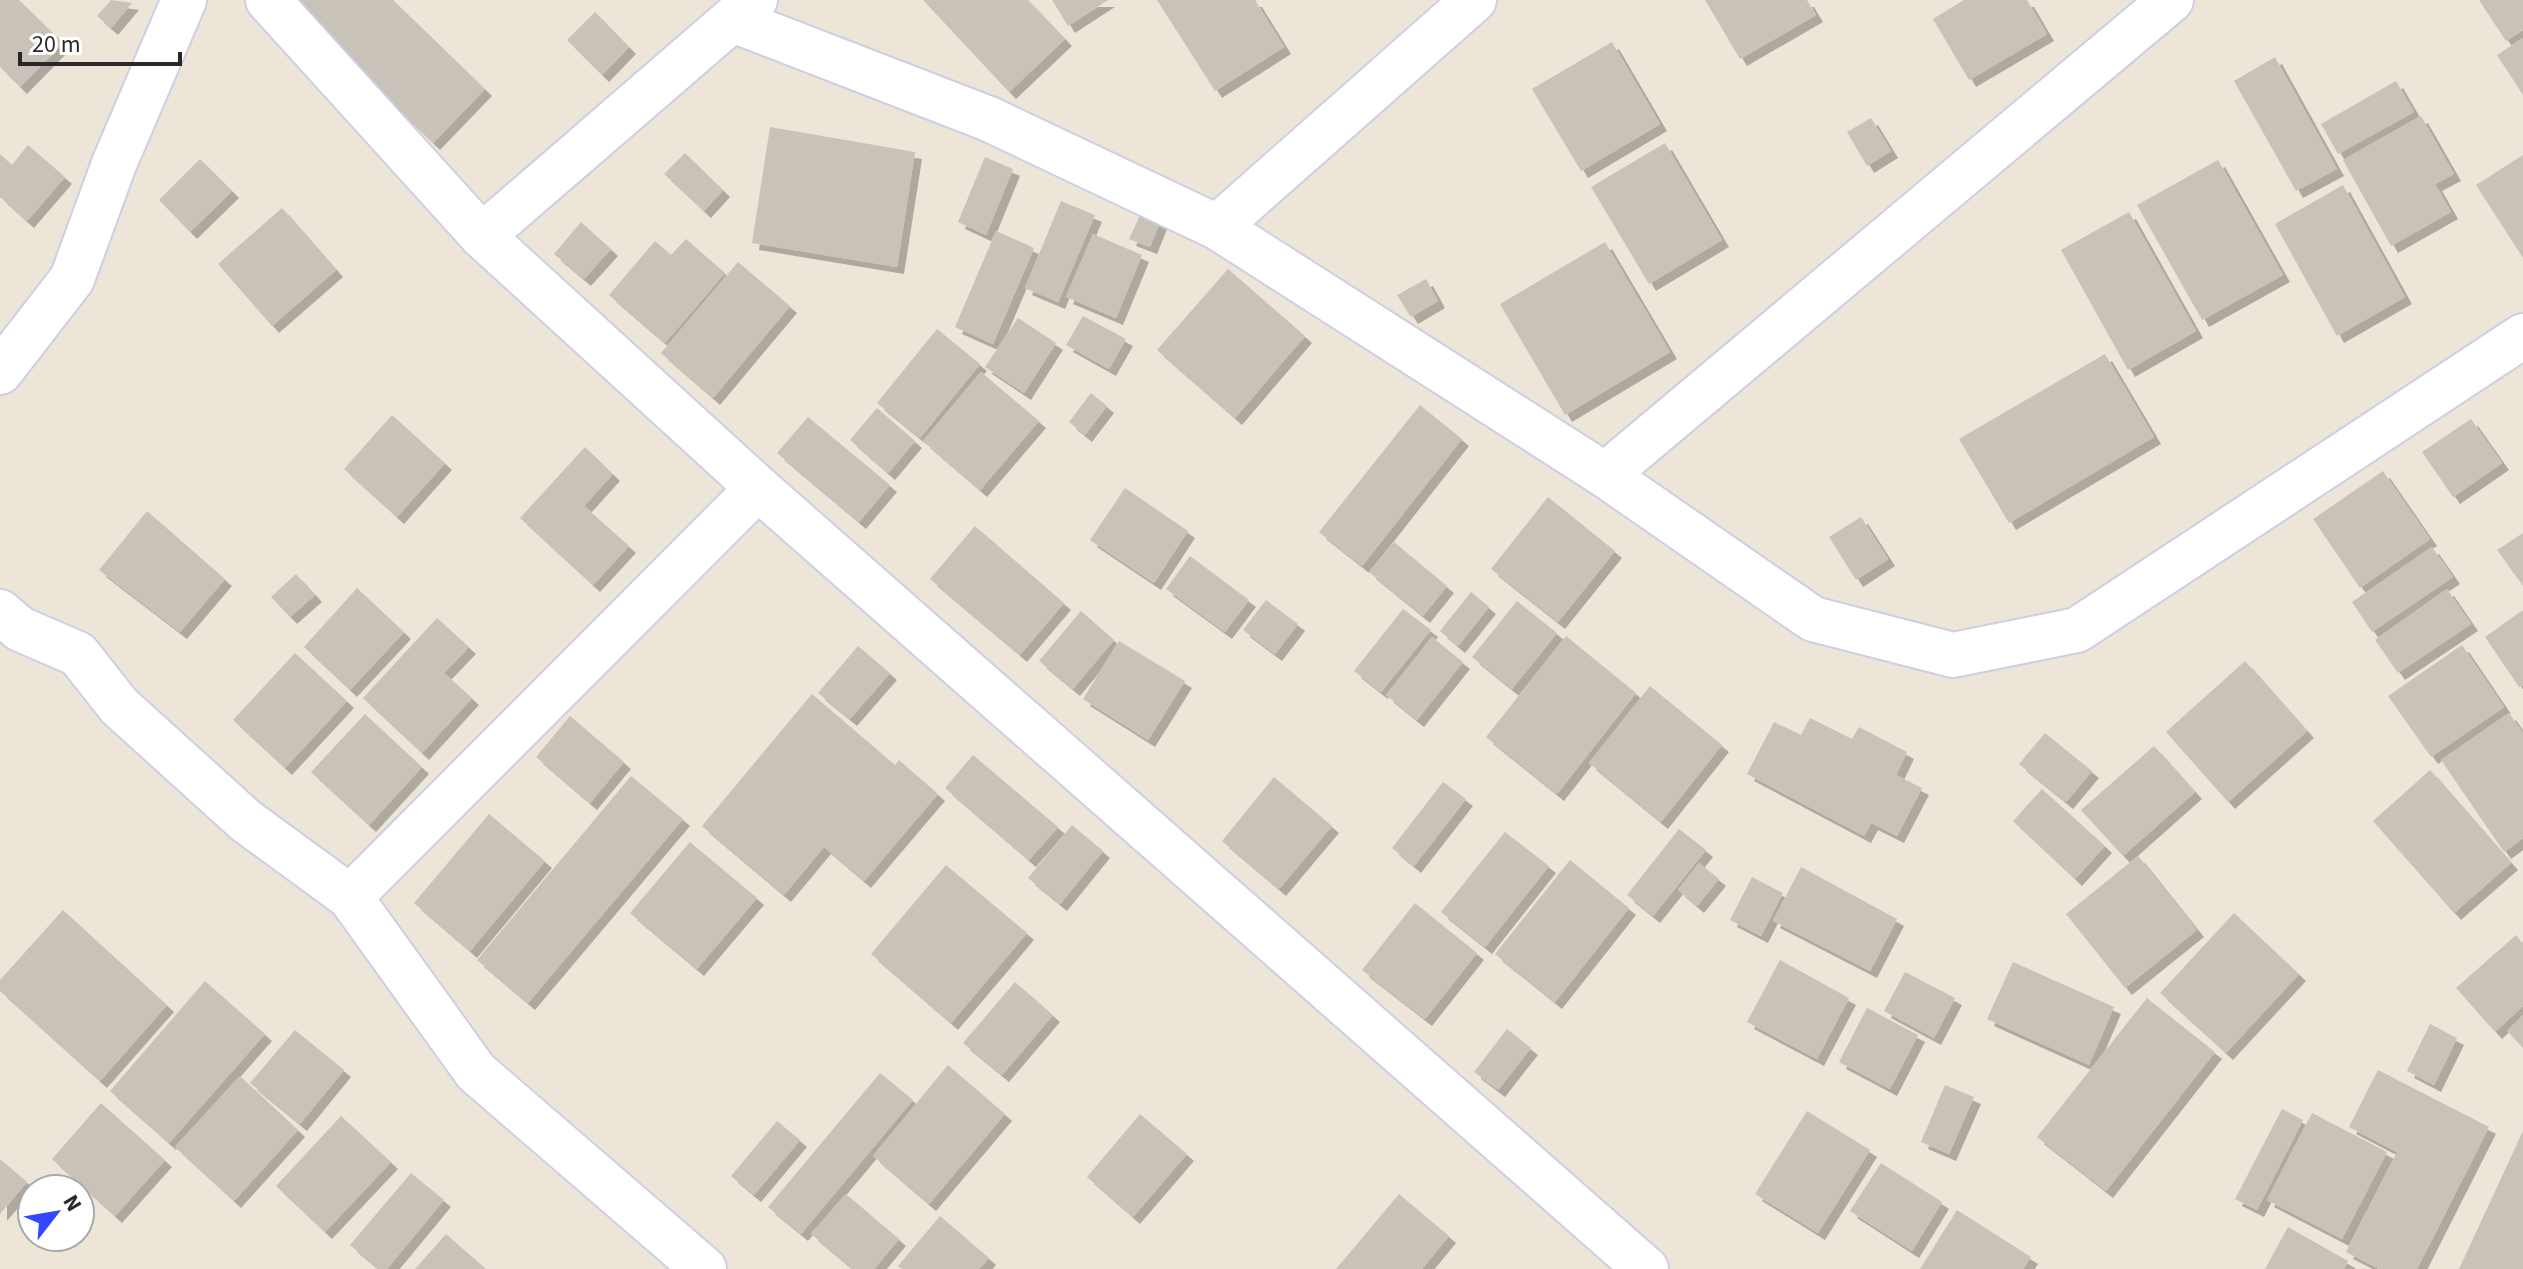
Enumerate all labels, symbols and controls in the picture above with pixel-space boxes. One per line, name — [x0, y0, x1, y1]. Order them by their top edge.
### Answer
scale bar — [20, 16, 180, 66]
text: 20 m — [32, 27, 81, 62]
north arrow — [16, 1173, 96, 1253]
text: N — [55, 1189, 90, 1218]

